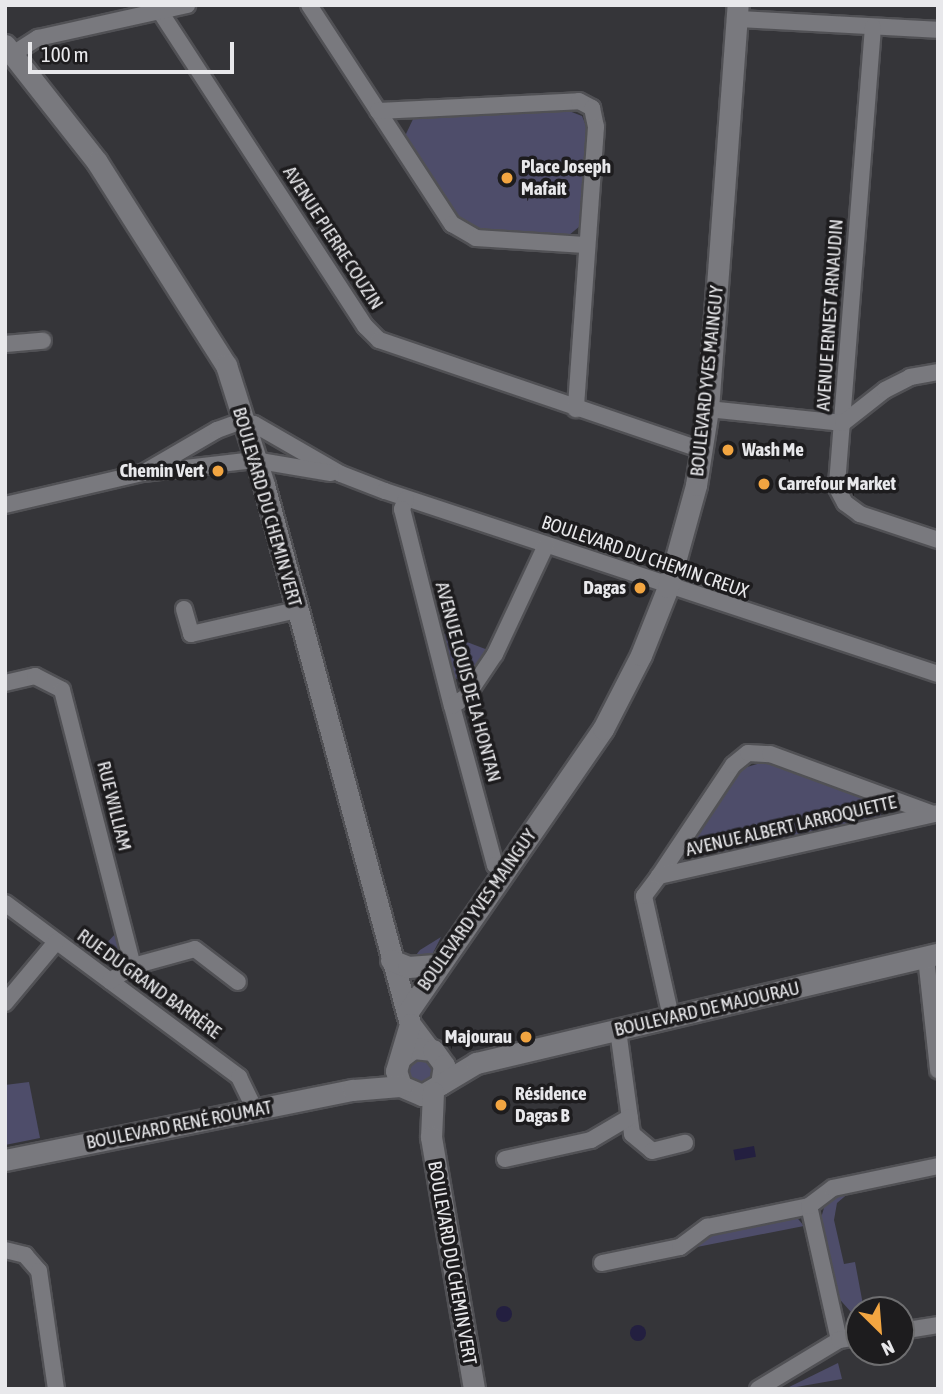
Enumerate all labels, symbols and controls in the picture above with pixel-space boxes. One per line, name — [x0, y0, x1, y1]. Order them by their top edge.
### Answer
scale bar — [32, 28, 238, 72]
text: 100 m — [41, 42, 89, 66]
place label: Place Joseph Mafait — [521, 156, 611, 200]
street label: AVENUE PIERRE COUZIN — [278, 162, 388, 314]
marker: Place Joseph Mafait — [499, 170, 515, 186]
street label: AVENUE ERNEST ARNAUDIN — [812, 218, 848, 412]
street label: BOULEVARD YVES MAINGUY — [686, 284, 728, 478]
street label: BOULEVARD DU CHEMIN VERT — [228, 405, 306, 609]
place label: Wash Me — [742, 439, 804, 461]
marker: Wash Me — [720, 442, 736, 458]
place label: Chemin Vert — [119, 460, 204, 482]
marker: Chemin Vert — [210, 463, 226, 479]
place label: Carrefour Market — [778, 473, 896, 495]
marker: Carrefour Market — [756, 476, 772, 492]
street label: BOULEVARD DU CHEMIN CREUX — [539, 511, 751, 603]
place label: Dagas — [583, 577, 626, 599]
street label: AVENUE LOUIS DE LA HONTAN — [430, 579, 506, 785]
marker: Dagas — [632, 580, 648, 596]
street label: RUE WILLIAM — [92, 759, 136, 853]
street label: AVENUE ALBERT LARROQUETTE — [683, 791, 899, 861]
street label: BOULEVARD YVES MAINGUY — [413, 825, 541, 995]
street label: RUE DU GRAND BARRÈRE — [73, 924, 225, 1044]
street label: BOULEVARD DE MAJOURAU — [612, 977, 802, 1041]
place label: Majourau — [445, 1026, 512, 1048]
marker: Majourau — [518, 1029, 534, 1045]
place label: Résidence Dagas B — [515, 1083, 587, 1127]
street label: BOULEVARD RENÉ ROUMAT — [84, 1096, 274, 1154]
marker: Résidence Dagas B — [493, 1097, 509, 1113]
street label: BOULEVARD DU CHEMIN VERT — [423, 1159, 481, 1367]
north arrow — [845, 1296, 915, 1366]
text: N — [878, 1336, 898, 1361]

